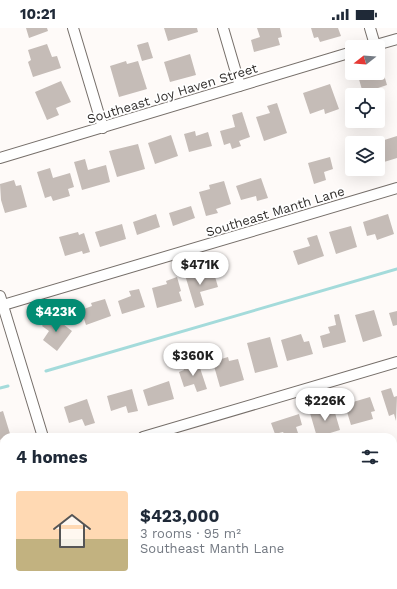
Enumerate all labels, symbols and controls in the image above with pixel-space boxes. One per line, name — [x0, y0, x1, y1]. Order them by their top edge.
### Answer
text: 10:21 — [20, 5, 56, 23]
north arrow — [345, 40, 385, 80]
map controls — [345, 40, 385, 176]
street label: Southeast Joy Haven Street — [85, 60, 260, 127]
button: locate — [345, 88, 385, 128]
button: layers — [345, 136, 385, 176]
street label: Southeast Manth Lane — [204, 183, 346, 240]
pin: $471K — [172, 252, 228, 286]
text: $471K — [181, 257, 219, 272]
pin: $423K — [28, 299, 84, 333]
text: $423K — [35, 304, 77, 319]
pin: $360K — [165, 343, 221, 377]
text: $360K — [172, 348, 214, 363]
pin: $226K — [297, 388, 353, 422]
text: $226K — [305, 393, 345, 408]
icon: filters — [359, 446, 381, 468]
text: 4 homes — [16, 447, 87, 467]
text: $423,000 — [140, 506, 220, 526]
icon: home — [48, 507, 96, 555]
text: 3 rooms · 95 m² — [140, 526, 241, 541]
text: Southeast Manth Lane — [140, 541, 284, 556]

